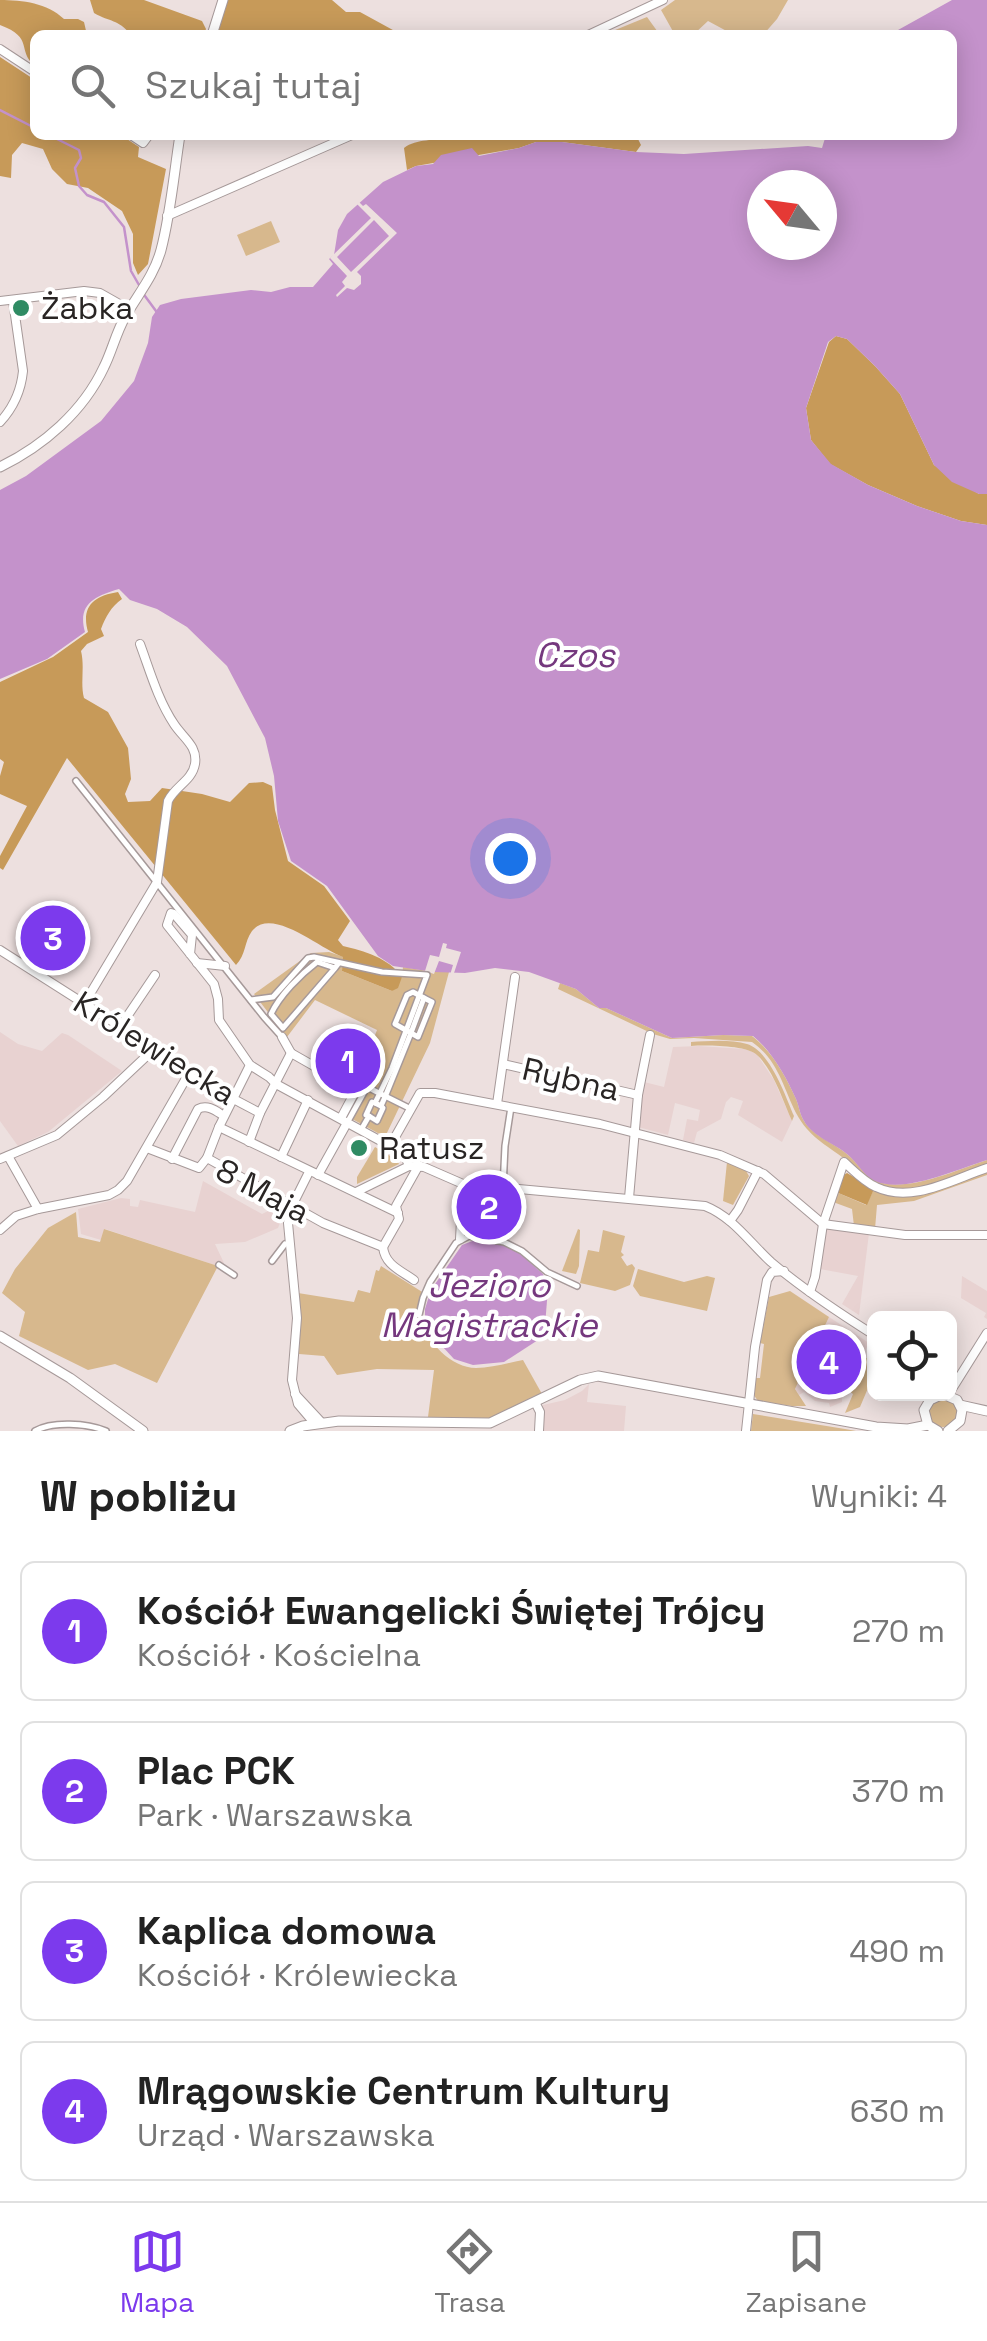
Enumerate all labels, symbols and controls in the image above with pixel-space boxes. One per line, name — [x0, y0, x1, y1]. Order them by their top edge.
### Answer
search box — [30, 30, 957, 140]
icon: search — [65, 58, 120, 113]
text: Szukaj tutaj — [145, 61, 362, 109]
north arrow — [747, 170, 837, 260]
place label: Żabka — [41, 288, 134, 328]
marker: Żabka — [10, 297, 32, 319]
water label: Czos — [535, 633, 617, 677]
your location — [485, 833, 536, 884]
pin: 3 — [20, 900, 86, 976]
street label: Królewiecka — [66, 982, 244, 1114]
pin: 1 — [316, 1024, 380, 1098]
street label: Rybna — [519, 1048, 623, 1110]
place label: Ratusz — [379, 1128, 484, 1168]
marker: Ratusz — [348, 1137, 370, 1159]
street label: 8 Maja — [209, 1150, 317, 1232]
pin: 2 — [456, 1170, 522, 1244]
water label: Jezioro Magistrackie — [381, 1263, 598, 1347]
map controls — [867, 1311, 957, 1401]
button: locate — [867, 1311, 957, 1401]
pin: 4 — [796, 1324, 862, 1400]
text: W pobliżu — [40, 1470, 237, 1523]
text: Wyniki: 4 — [811, 1476, 947, 1516]
text: Kościół Ewangelicki Świętej Trójcy — [137, 1587, 765, 1635]
text: 1 — [67, 1611, 82, 1651]
text: 270 m — [852, 1611, 945, 1651]
text: Kościół · Kościelna — [137, 1635, 421, 1675]
text: Plac PCK — [137, 1747, 295, 1795]
text: 2 — [65, 1771, 84, 1811]
text: 370 m — [852, 1771, 945, 1811]
text: Park · Warszawska — [137, 1795, 413, 1835]
text: Kaplica domowa — [137, 1907, 436, 1955]
text: 3 — [65, 1931, 84, 1971]
text: 490 m — [849, 1931, 945, 1971]
text: Kościół · Królewiecka — [137, 1955, 458, 1995]
text: Mrągowskie Centrum Kultury — [137, 2067, 670, 2115]
text: 4 — [64, 2091, 85, 2131]
text: 630 m — [850, 2091, 945, 2131]
text: Urząd · Warszawska — [137, 2115, 435, 2155]
tab: Mapa — [120, 2224, 194, 2320]
tab: Trasa — [434, 2224, 505, 2320]
tab: Zapisane — [745, 2224, 867, 2320]

